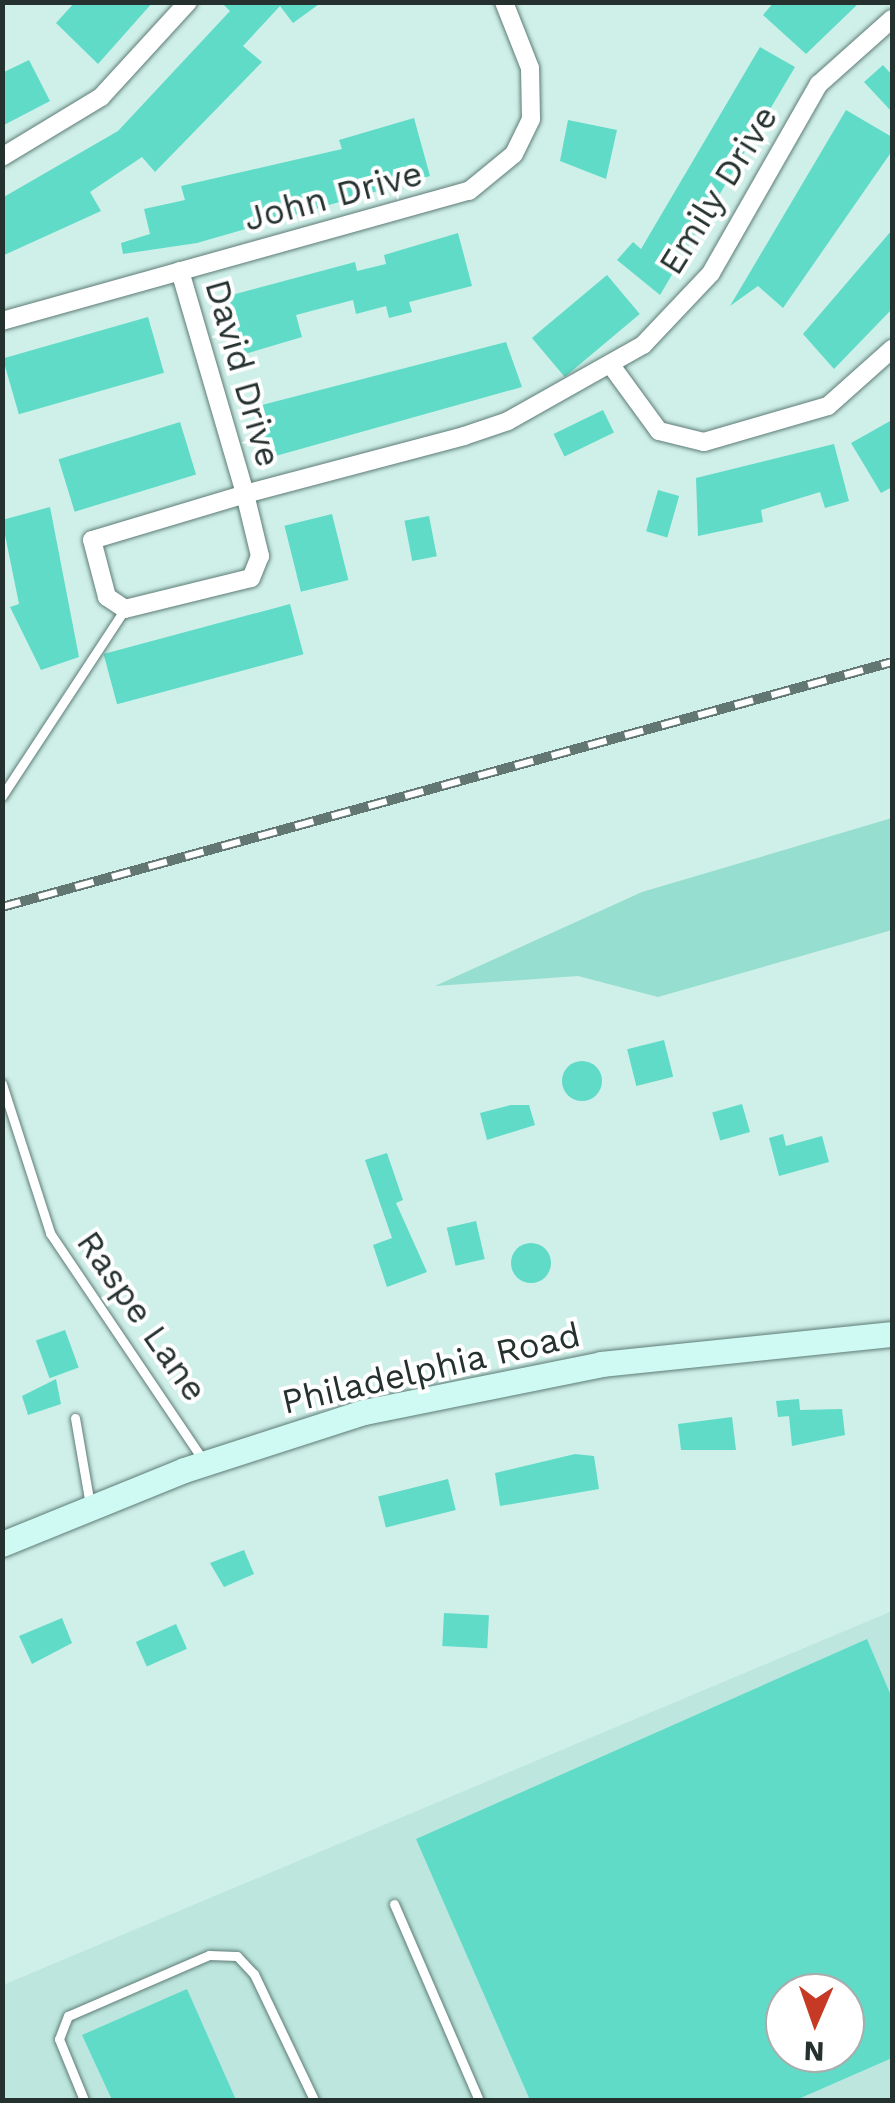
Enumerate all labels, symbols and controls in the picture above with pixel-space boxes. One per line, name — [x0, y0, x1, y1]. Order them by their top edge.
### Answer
street label: Emily Drive — [649, 98, 787, 282]
street label: John Drive — [239, 152, 427, 240]
street label: David Drive — [196, 275, 290, 471]
street label: Raspe Lane — [68, 1223, 216, 1409]
street label: Philadelphia Road — [277, 1313, 585, 1423]
north arrow — [765, 1973, 865, 2073]
text: N — [803, 2035, 825, 2068]

